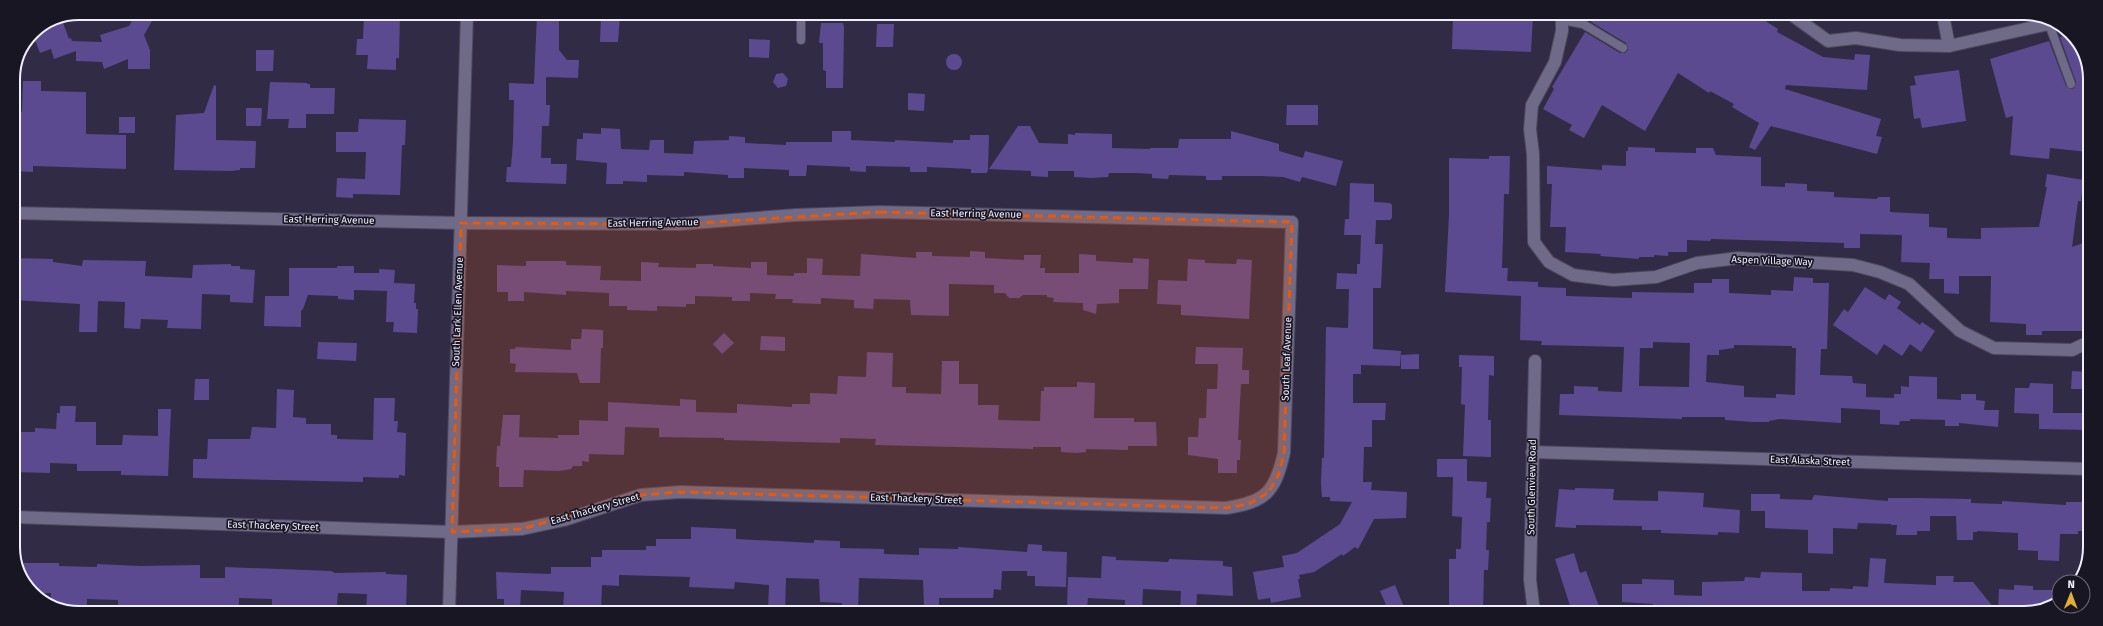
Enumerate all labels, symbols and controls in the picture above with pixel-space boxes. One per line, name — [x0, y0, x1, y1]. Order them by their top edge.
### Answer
street label: East Herring Avenue — [930, 207, 1022, 221]
street label: East Herring Avenue — [283, 213, 375, 227]
street label: East Herring Avenue — [607, 216, 699, 230]
street label: Aspen Village Way — [1731, 254, 1813, 268]
street label: South Lark Ellen Avenue — [450, 257, 466, 367]
street label: South Leaf Avenue — [1280, 317, 1294, 401]
street label: South Glenview Road — [1525, 439, 1539, 535]
street label: East Alaska Street — [1770, 454, 1851, 468]
street label: East Thackery Street — [549, 490, 641, 527]
street label: East Thackery Street — [870, 491, 962, 507]
street label: East Thackery Street — [227, 518, 319, 534]
north arrow — [2051, 574, 2091, 614]
text: N — [2067, 578, 2075, 591]

